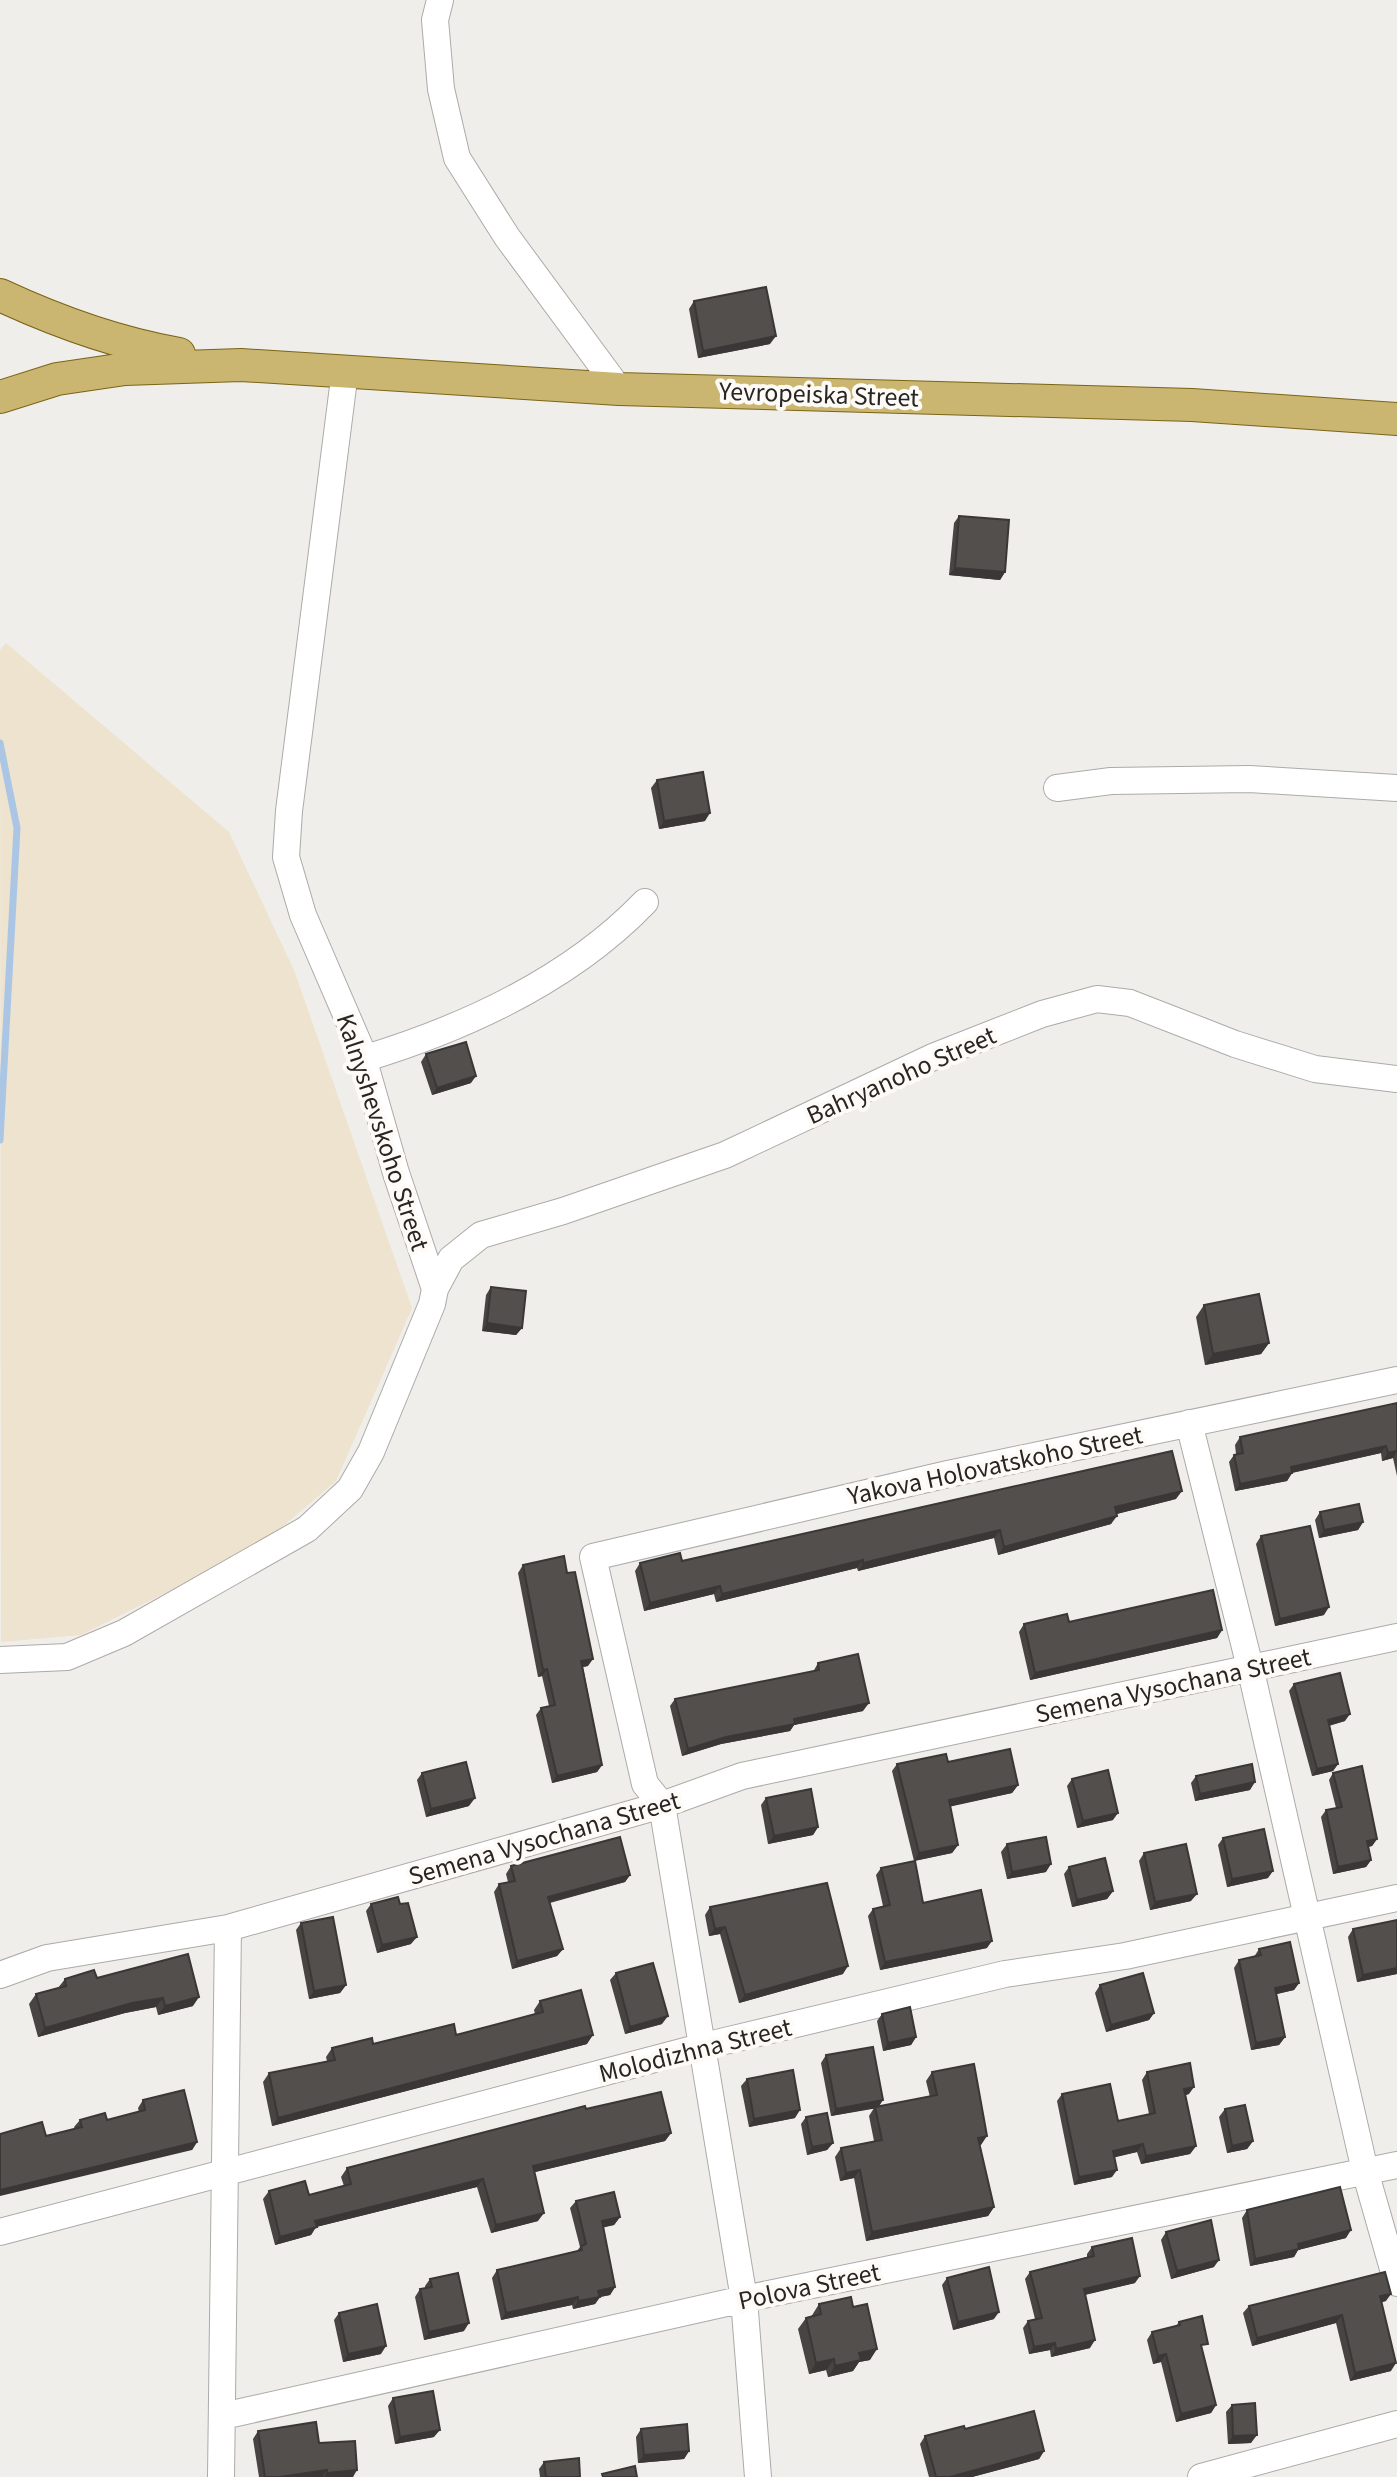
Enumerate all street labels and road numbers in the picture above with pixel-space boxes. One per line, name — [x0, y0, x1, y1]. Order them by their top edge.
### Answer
street label: Yevropeiska Street — [717, 372, 920, 416]
street label: Kalnyshevskoho Street — [327, 1009, 438, 1256]
street label: Bahryanoho Street — [801, 1017, 1002, 1134]
street label: Yakova Holovatskoho Street — [843, 1416, 1146, 1515]
street label: Semena Vysochana Street — [1032, 1638, 1314, 1733]
street label: Semena Vysochana Street — [404, 1782, 684, 1895]
street label: Molodizhna Street — [595, 2009, 796, 2092]
street label: Polova Street — [735, 2253, 884, 2320]

